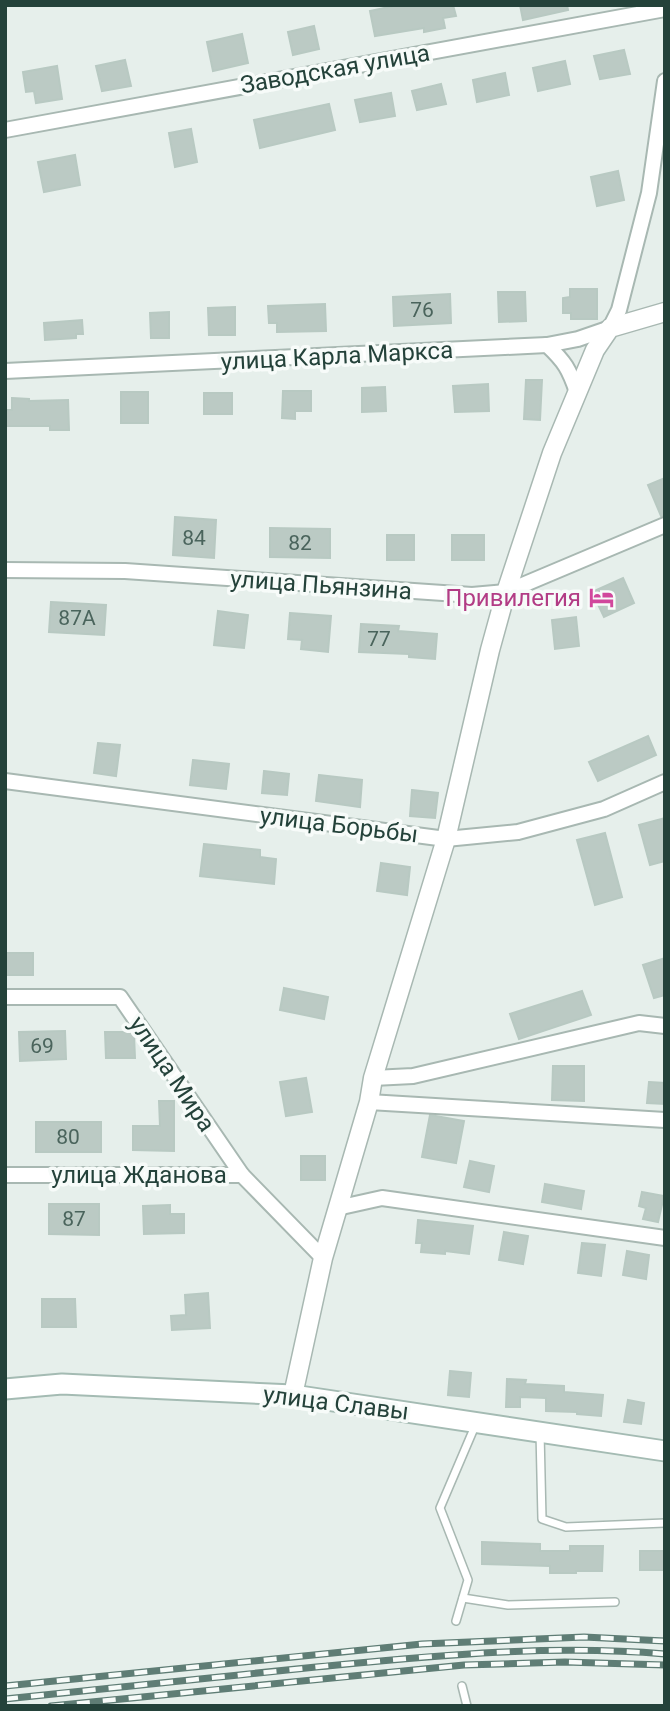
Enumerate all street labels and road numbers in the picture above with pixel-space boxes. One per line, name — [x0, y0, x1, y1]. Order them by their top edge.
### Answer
street label: Заводская улица — [238, 39, 432, 99]
street label: улица Карла Маркса — [220, 336, 454, 376]
street label: улица Пьянзина — [229, 565, 413, 605]
street label: улица Борьбы — [258, 801, 420, 849]
street label: улица Мира — [123, 1011, 221, 1137]
street label: улица Жданова — [51, 1161, 227, 1189]
street label: улица Славы — [261, 1380, 411, 1426]

